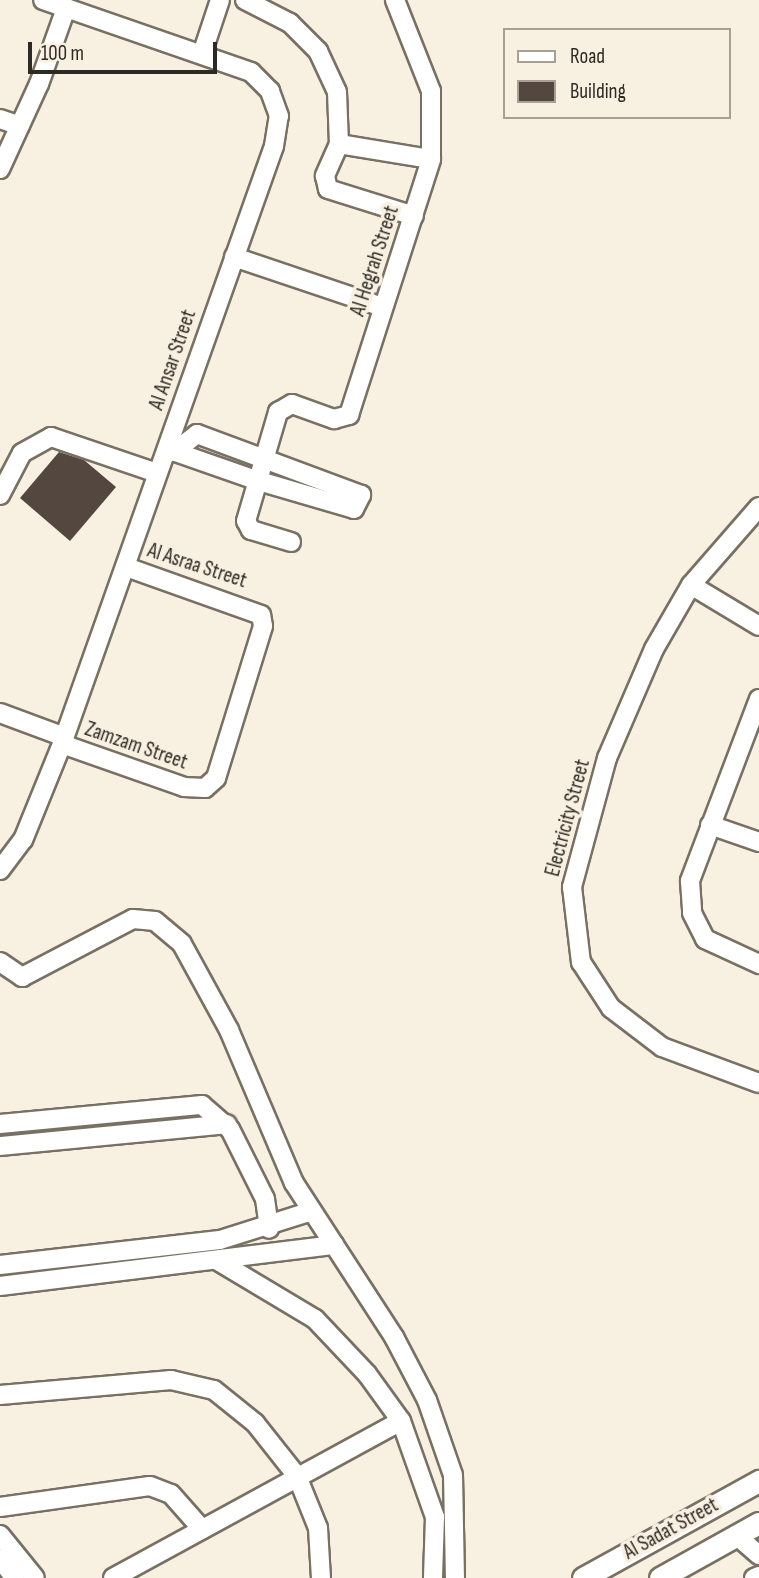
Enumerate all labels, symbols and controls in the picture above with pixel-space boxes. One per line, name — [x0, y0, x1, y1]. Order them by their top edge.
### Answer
scale bar — [32, 28, 220, 72]
legend — [504, 28, 731, 119]
text: 100 m — [41, 41, 84, 66]
text: Road — [570, 44, 605, 69]
text: Building — [570, 79, 626, 104]
street label: Al Hegrah Street — [345, 203, 405, 319]
street label: Al Ansar Street — [144, 307, 202, 413]
street label: Al Asraa Street — [144, 538, 250, 594]
street label: Zamzam Street — [81, 717, 191, 775]
street label: Electricity Street — [540, 757, 596, 879]
street label: Al Sadat Street — [619, 1493, 723, 1565]

